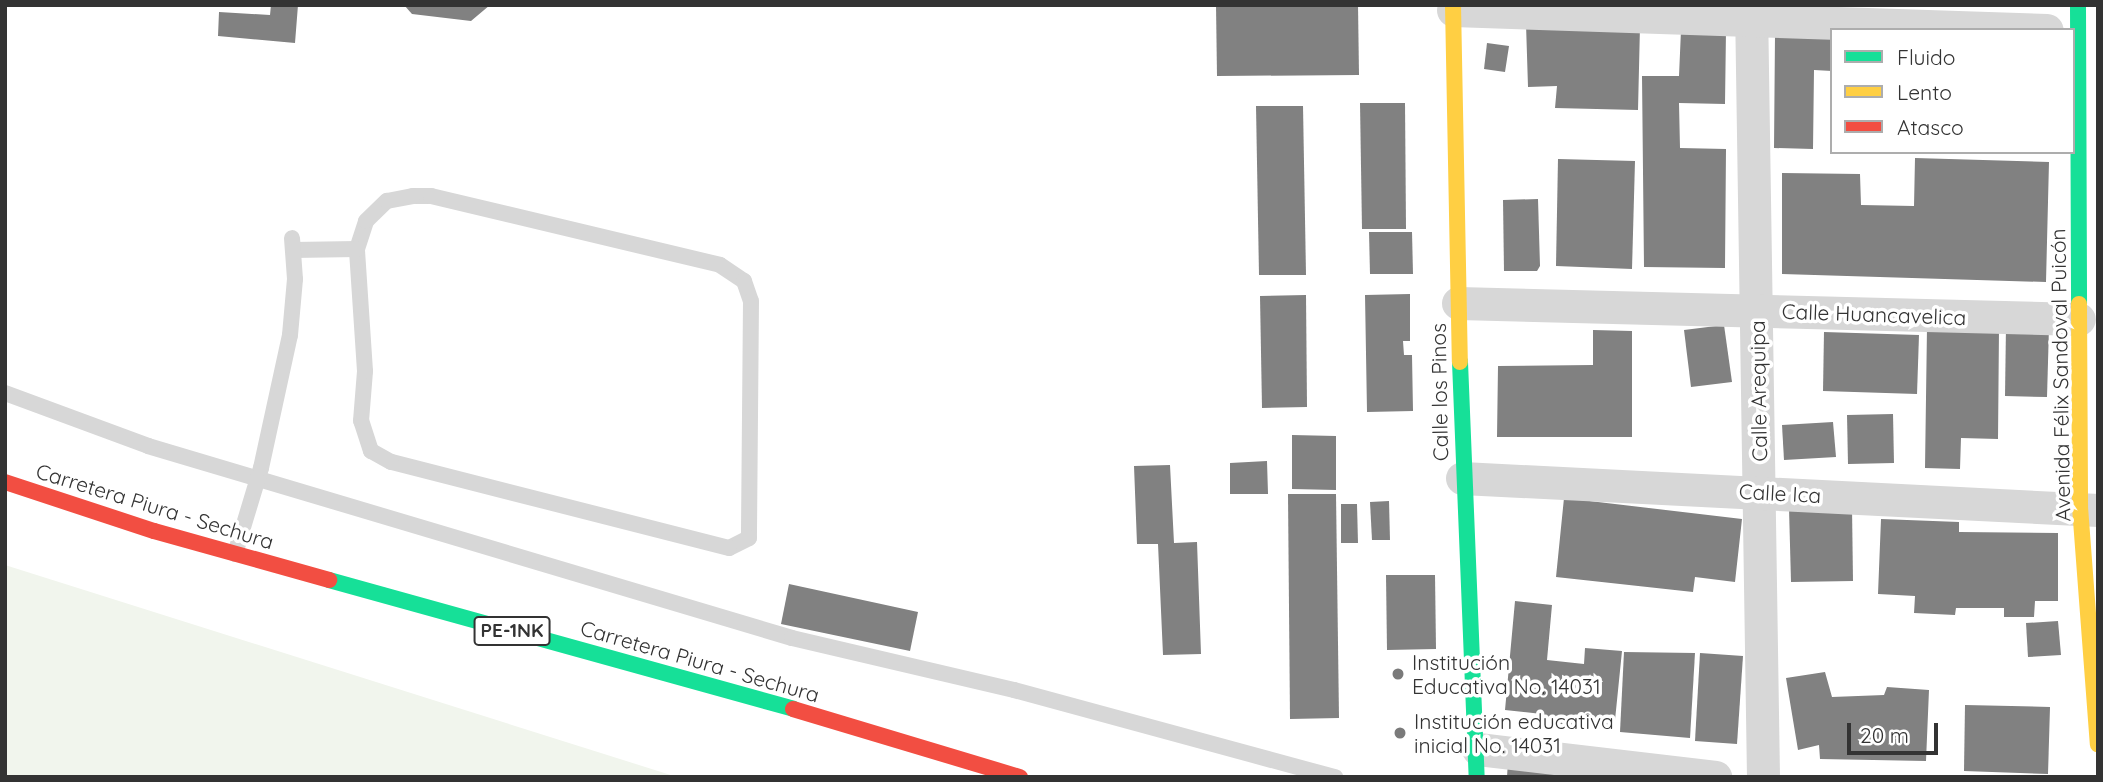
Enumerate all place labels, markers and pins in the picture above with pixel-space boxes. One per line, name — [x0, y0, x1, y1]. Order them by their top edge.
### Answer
place label: Institución Educativa No. 14031 — [1412, 649, 1601, 699]
marker: Institución Educativa No. 14031 — [1390, 666, 1406, 682]
place label: Institución educativa inicial No. 14031 — [1414, 708, 1614, 758]
marker: Institución educativa inicial No. 14031 — [1392, 725, 1408, 741]

